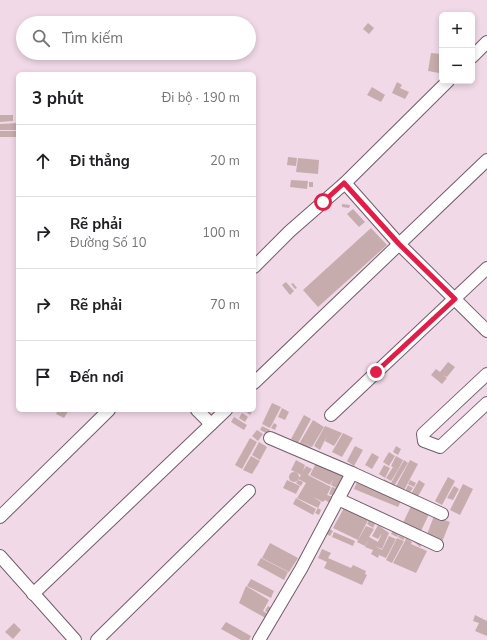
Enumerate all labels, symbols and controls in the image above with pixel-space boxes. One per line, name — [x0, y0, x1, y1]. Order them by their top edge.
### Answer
map controls — [439, 12, 475, 84]
button: + — [439, 12, 475, 48]
search box — [16, 16, 256, 60]
icon: search — [30, 27, 52, 49]
text: Tìm kiếm — [62, 28, 123, 48]
button: − — [439, 48, 475, 84]
text: 3 phút — [32, 87, 83, 110]
text: Đi bộ · 190 m — [162, 89, 240, 107]
icon: ahead — [32, 150, 54, 172]
text: Đi thẳng — [70, 151, 130, 171]
text: 20 m — [210, 152, 240, 170]
route start — [314, 193, 332, 211]
text: Rẽ phải — [70, 214, 122, 234]
icon: right — [32, 222, 54, 244]
text: 100 m — [202, 224, 240, 242]
text: Đường Số 10 — [70, 234, 147, 252]
icon: right — [32, 294, 54, 316]
text: Rẽ phải — [70, 295, 122, 315]
text: 70 m — [210, 296, 240, 314]
route end — [367, 363, 385, 381]
icon: arrive — [32, 366, 54, 388]
text: Đến nơi — [70, 367, 124, 387]

